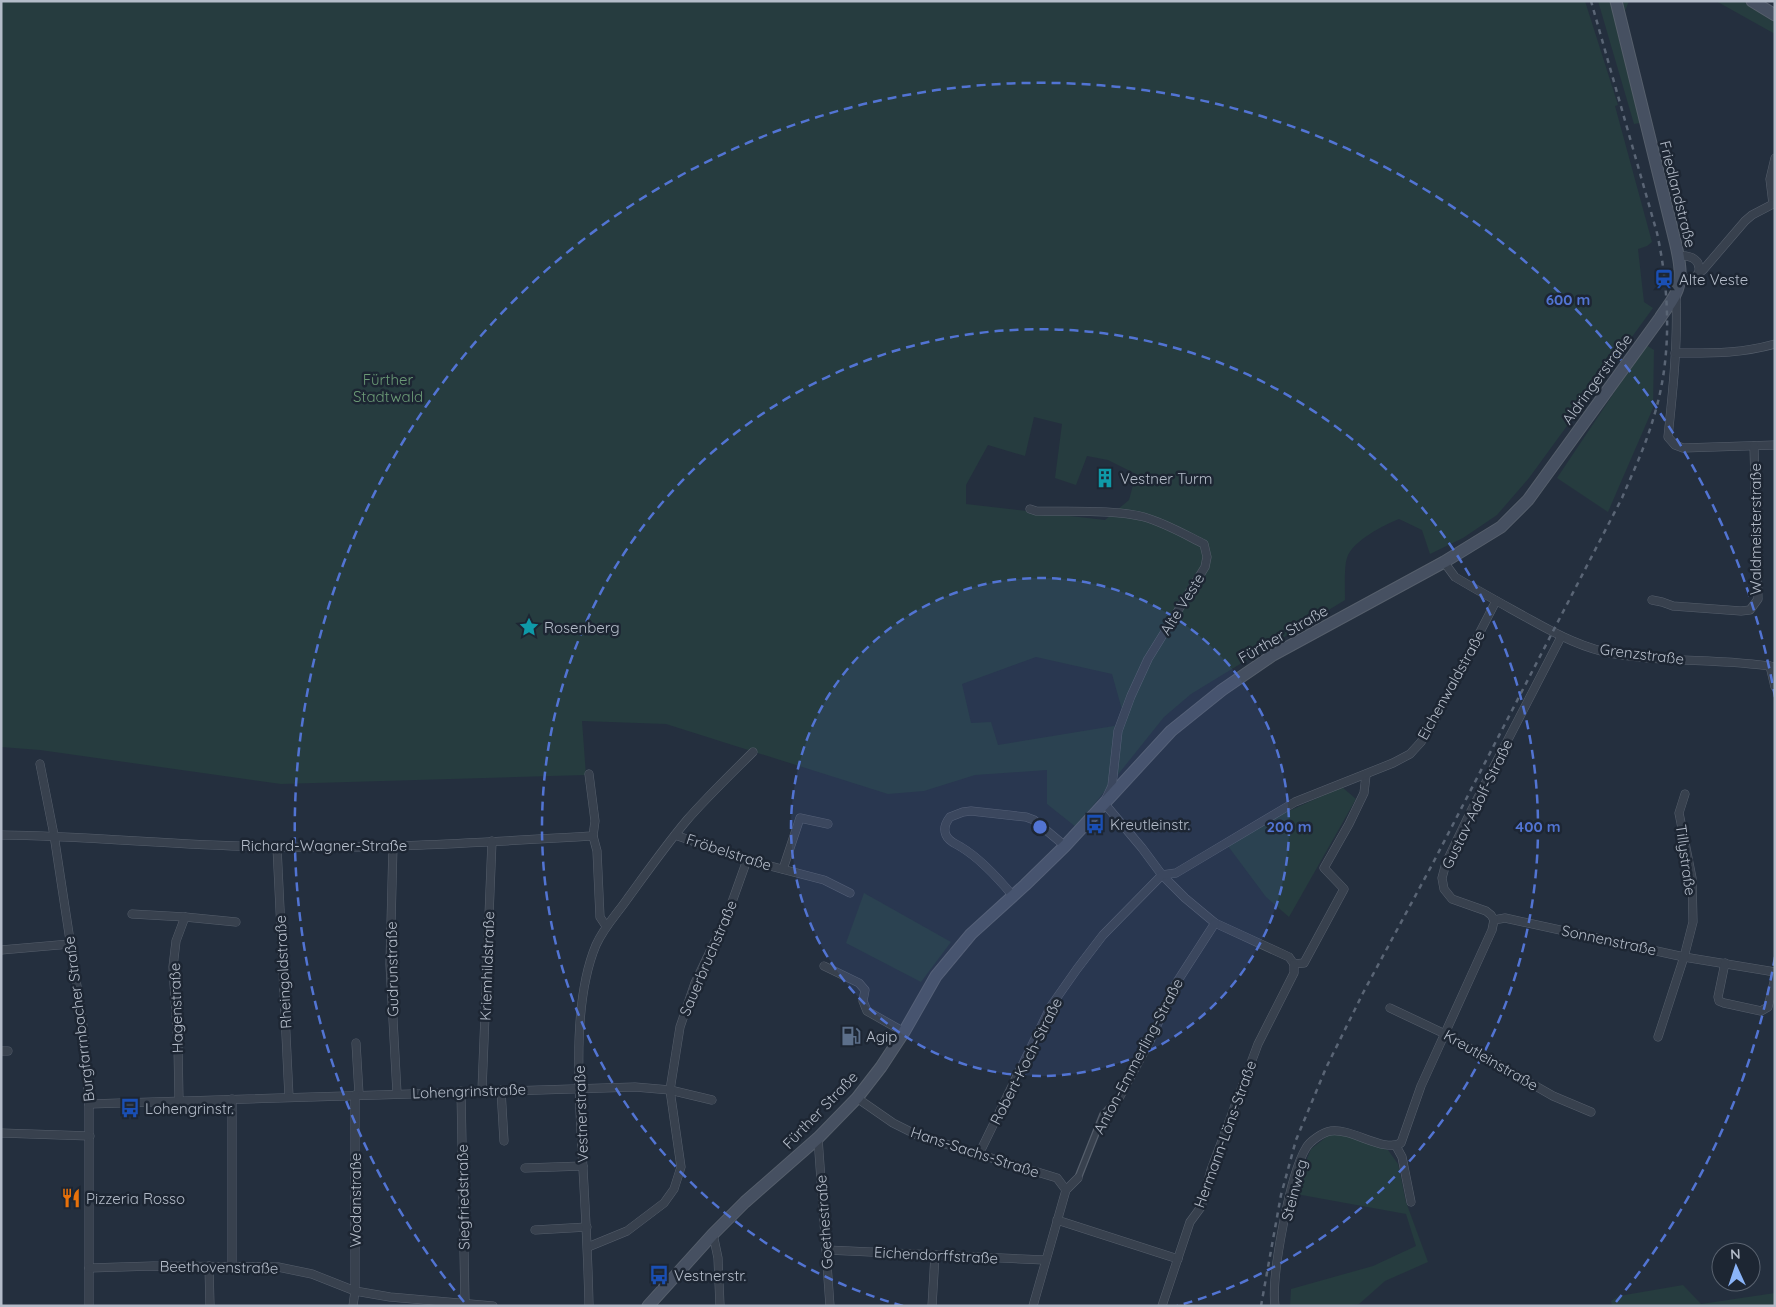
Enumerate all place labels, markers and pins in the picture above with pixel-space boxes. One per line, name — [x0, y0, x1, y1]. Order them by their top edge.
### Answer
station icon: Alte Veste — [1653, 268, 1675, 290]
place label: Alte Veste — [1679, 270, 1748, 289]
building icon: Vestner Turm — [1094, 467, 1116, 489]
place label: Vestner Turm — [1120, 469, 1213, 488]
place icon: Rosenberg — [518, 616, 540, 638]
place label: Rosenberg — [544, 618, 620, 637]
bus stop icon: Kreutleinstr. — [1084, 813, 1106, 835]
place label: Kreutleinstr. — [1110, 815, 1190, 834]
centre of rings — [1031, 818, 1049, 836]
fuel station icon: Agip — [840, 1025, 862, 1047]
place label: Agip — [866, 1027, 897, 1046]
bus stop icon: Lohengrinstr. — [119, 1097, 141, 1119]
place label: Lohengrinstr. — [145, 1099, 234, 1118]
restaurant icon: Pizzeria Rosso — [60, 1187, 82, 1209]
place label: Pizzeria Rosso — [86, 1189, 185, 1208]
bus stop icon: Vestnerstr. — [648, 1264, 670, 1286]
place label: Vestnerstr. — [674, 1266, 746, 1285]

